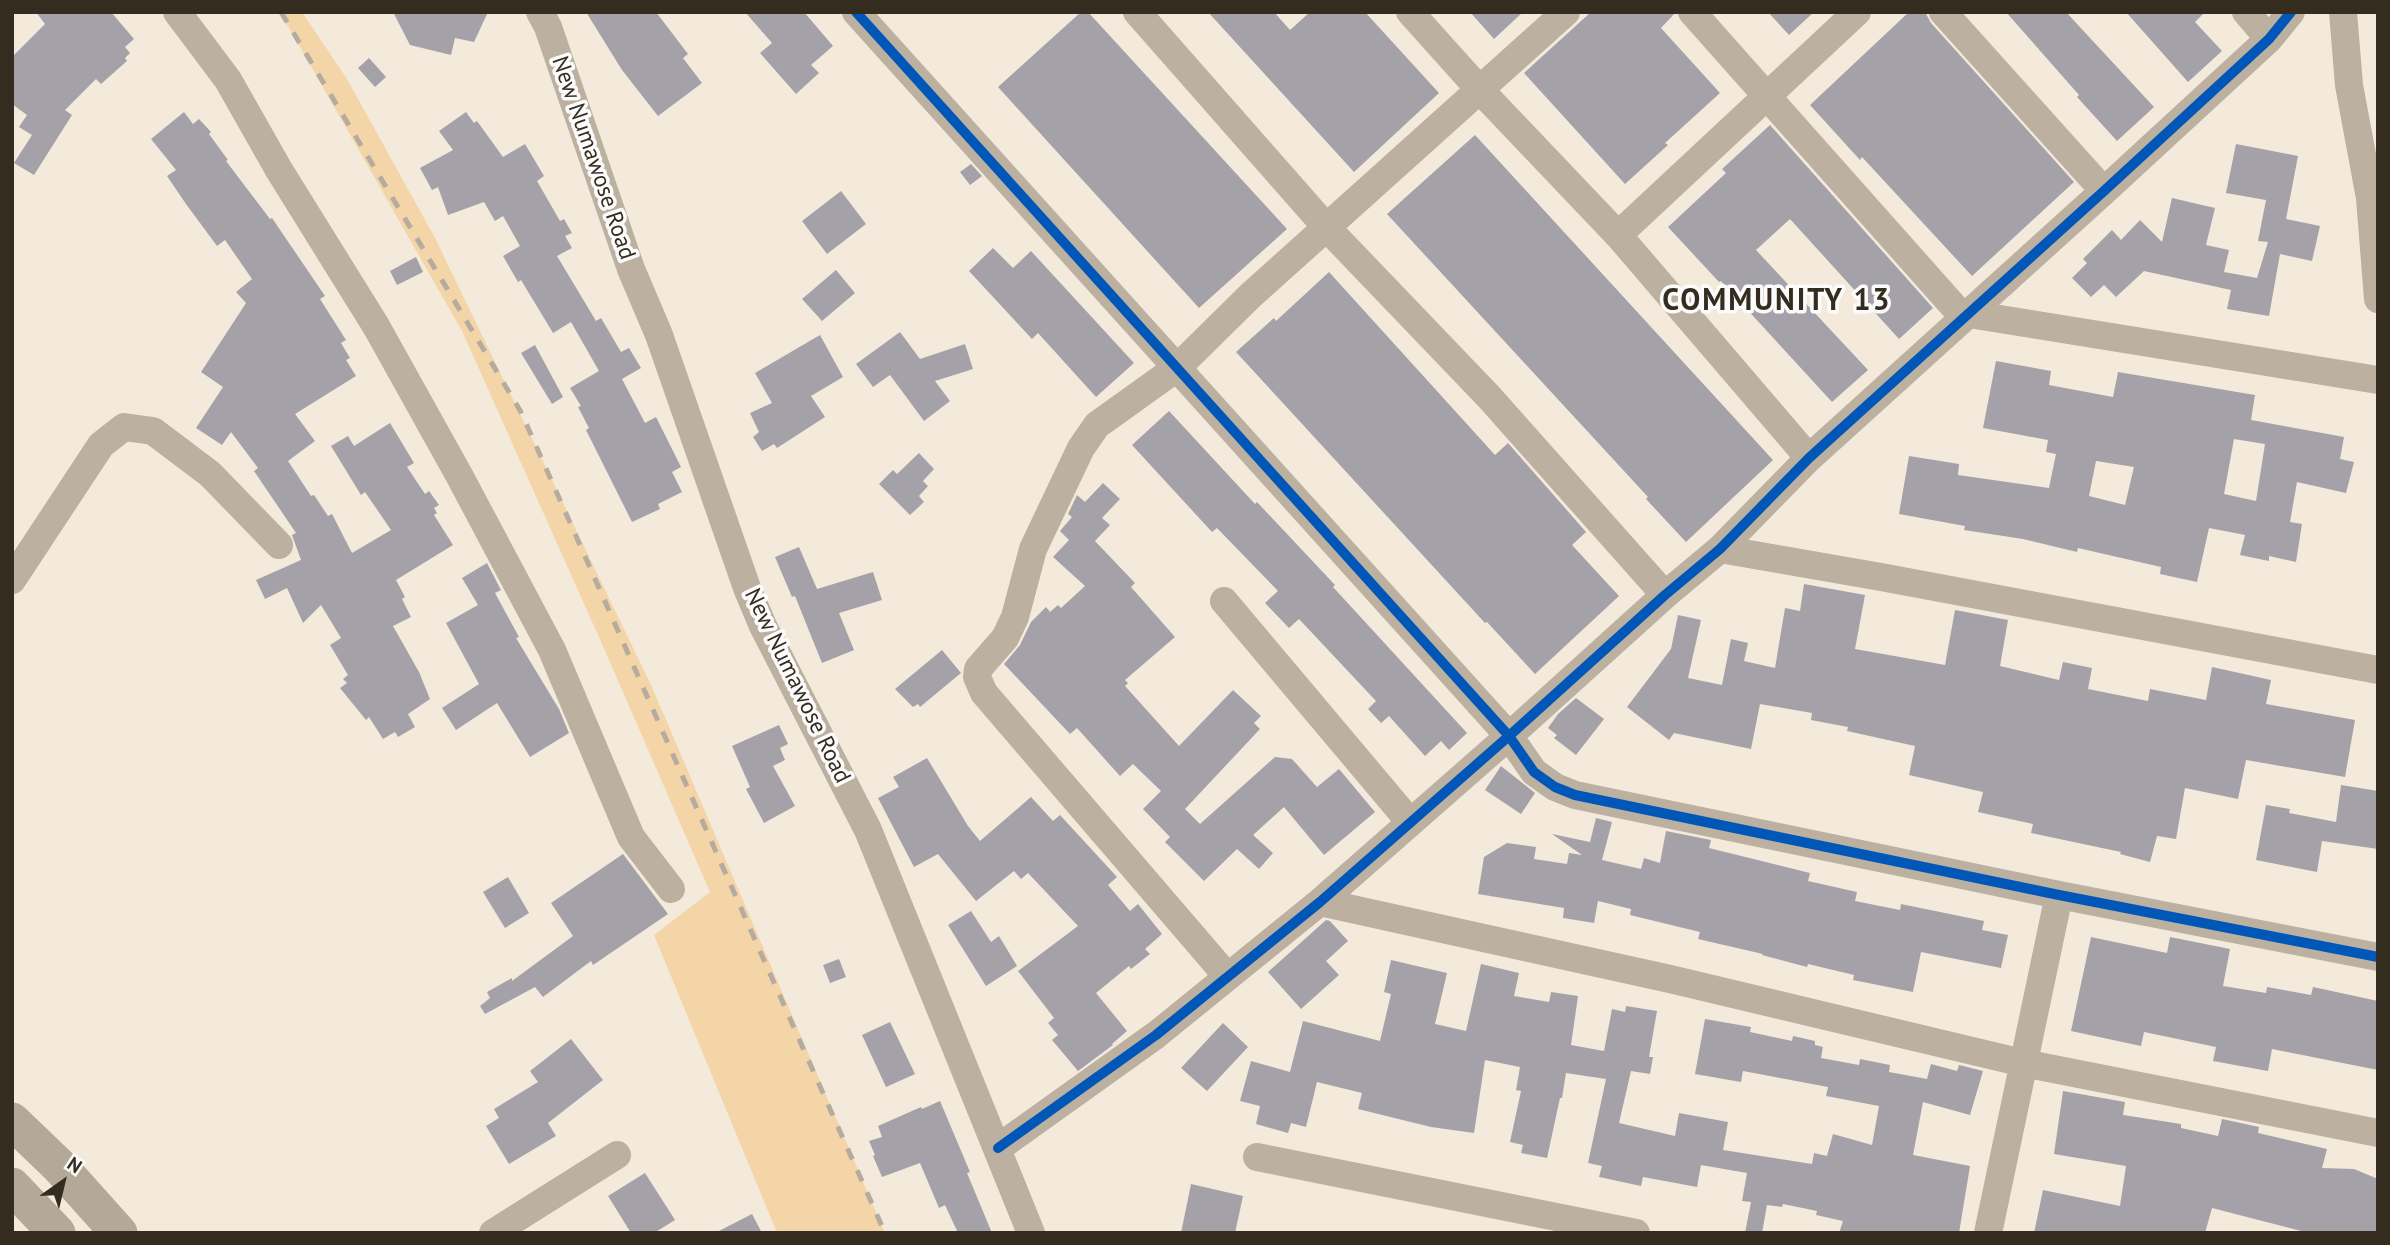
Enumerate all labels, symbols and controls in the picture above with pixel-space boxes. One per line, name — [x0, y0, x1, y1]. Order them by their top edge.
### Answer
street label: New Numawose Road — [545, 53, 641, 263]
district label: COMMUNITY 13 — [1664, 283, 1890, 319]
street label: New Numawose Road — [738, 584, 856, 788]
north arrow — [28, 1147, 98, 1217]
text: N — [63, 1151, 87, 1178]

